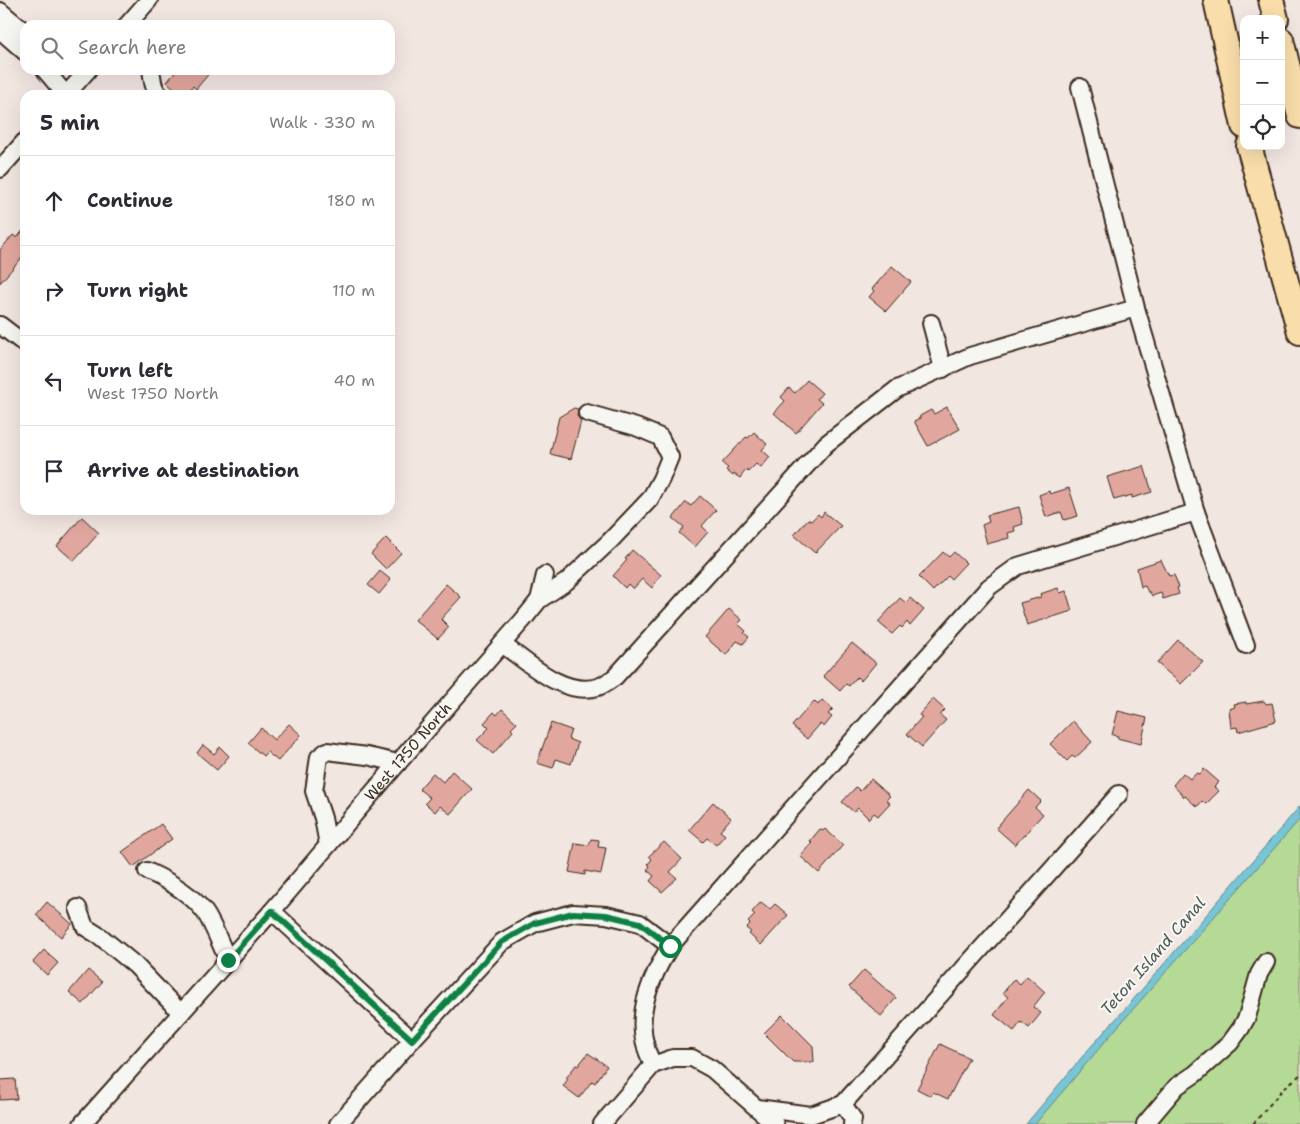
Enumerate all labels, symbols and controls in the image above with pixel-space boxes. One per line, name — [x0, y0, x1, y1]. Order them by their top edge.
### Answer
map controls — [1240, 15, 1285, 150]
button: + — [1240, 15, 1285, 60]
search box — [20, 20, 395, 75]
icon: search — [38, 34, 66, 62]
text: Search here — [78, 35, 187, 60]
button: − — [1240, 60, 1285, 105]
button: locate — [1240, 105, 1285, 150]
text: 5 min — [40, 109, 100, 137]
text: Walk · 330 m — [269, 112, 375, 133]
icon: ahead — [40, 187, 68, 215]
text: Continue — [87, 188, 173, 213]
text: 180 m — [327, 190, 375, 211]
icon: right — [40, 277, 68, 305]
text: Turn right — [87, 278, 188, 303]
text: 110 m — [332, 280, 375, 301]
text: Turn left — [87, 358, 173, 383]
icon: left — [40, 367, 68, 395]
text: 40 m — [333, 370, 375, 391]
text: West 1750 North — [87, 383, 219, 404]
icon: arrive — [40, 457, 68, 485]
text: Arrive at destination — [87, 458, 299, 483]
street label: West 1750 North — [360, 698, 456, 805]
water label: Teton Island Canal — [1096, 893, 1210, 1019]
route start — [659, 935, 682, 958]
route end — [217, 949, 240, 972]

